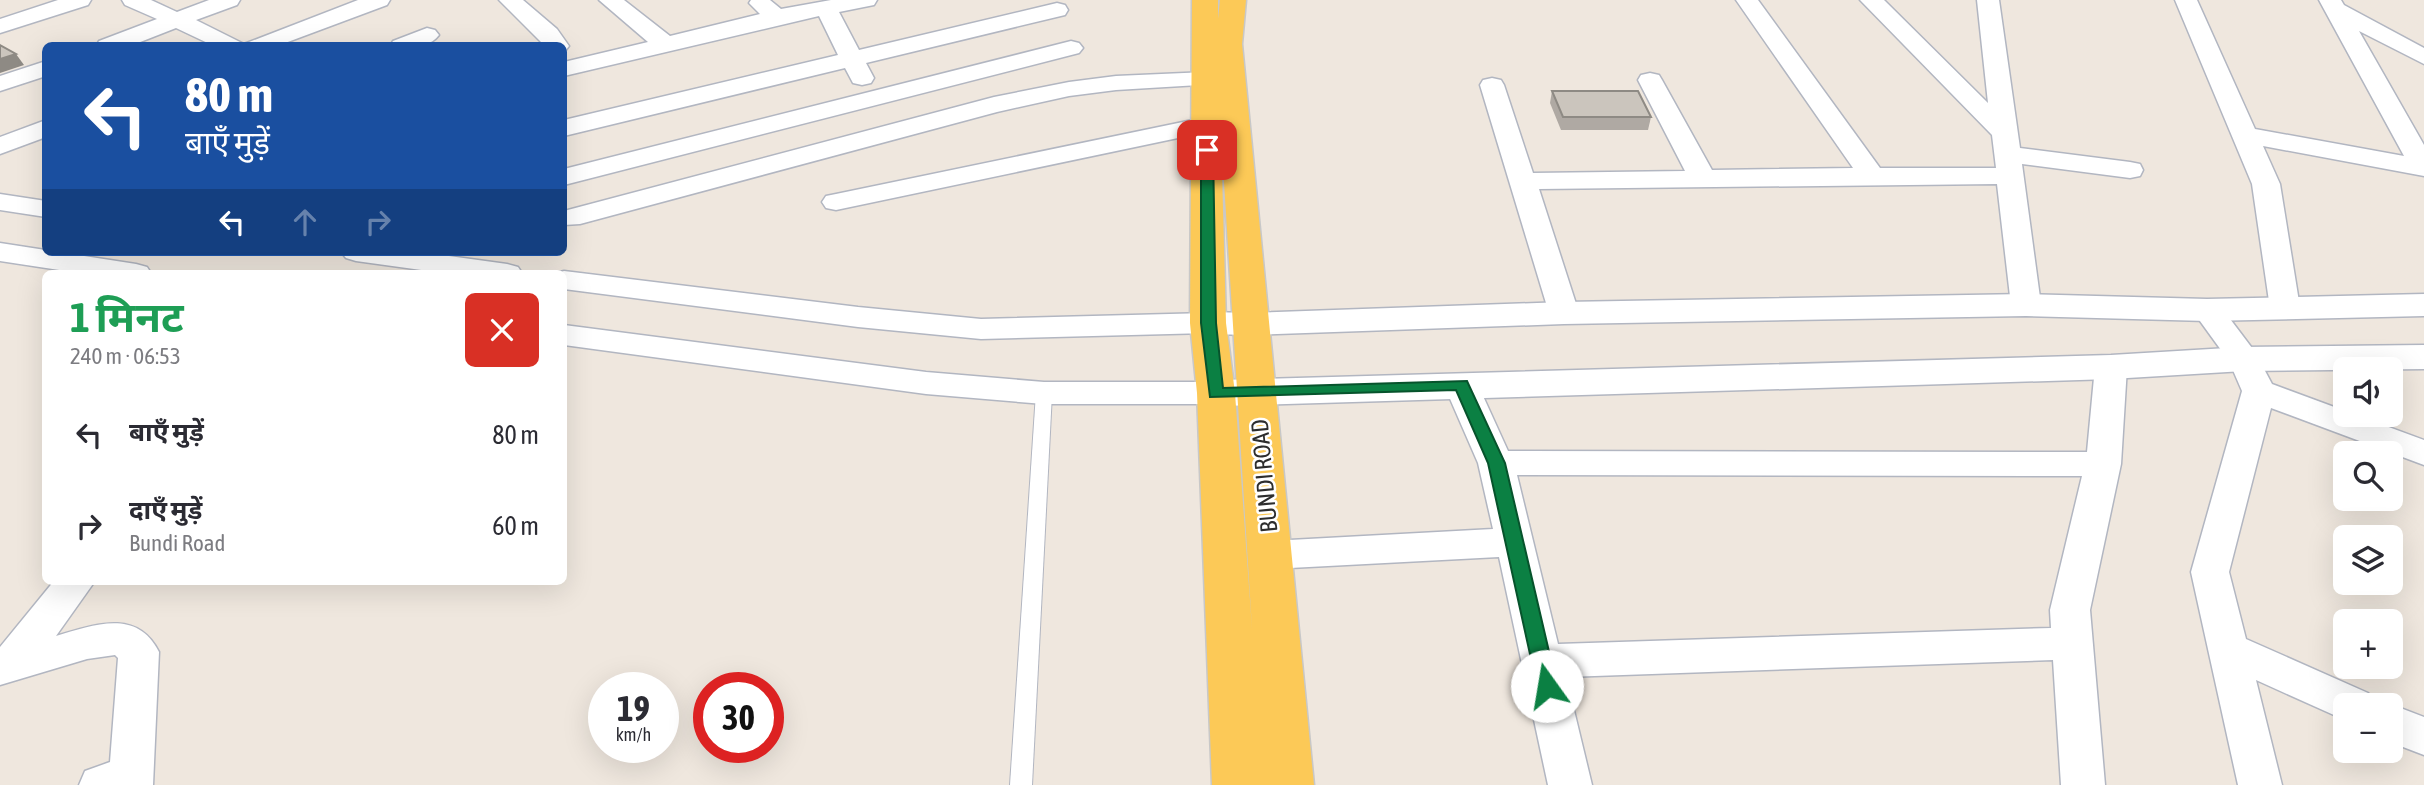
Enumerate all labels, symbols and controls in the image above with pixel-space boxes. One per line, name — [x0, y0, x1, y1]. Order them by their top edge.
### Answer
text: 80 m — [185, 66, 273, 122]
icon: left — [70, 70, 161, 161]
pin — [1177, 120, 1237, 180]
text: बाएँ मुड़ें — [185, 124, 270, 161]
icon: arrive — [1188, 131, 1226, 169]
icon: left — [213, 203, 251, 241]
icon: ahead — [286, 203, 324, 241]
icon: right — [359, 203, 397, 241]
text: 1 मिनट — [70, 293, 184, 341]
button: close — [465, 293, 539, 367]
text: 240 m · 06:53 — [70, 343, 181, 369]
map controls — [2333, 357, 2403, 763]
button: sound — [2333, 357, 2403, 427]
icon: left — [70, 416, 108, 454]
text: बाएँ मुड़ें — [129, 417, 204, 447]
street label: BUNDI ROAD — [1246, 418, 1282, 534]
text: 80 m — [492, 420, 539, 450]
button: search — [2333, 441, 2403, 511]
text: दाएँ मुड़ें — [129, 495, 202, 525]
icon: right — [70, 507, 108, 545]
text: 60 m — [492, 511, 539, 541]
button: layers — [2333, 525, 2403, 595]
text: Bundi Road — [129, 530, 225, 556]
button: + — [2333, 609, 2403, 679]
position arrow — [1510, 649, 1584, 723]
speed limit sign: 30 — [693, 672, 784, 763]
text: 19 — [617, 688, 650, 728]
button: − — [2333, 693, 2403, 763]
text: km/h — [616, 724, 651, 745]

